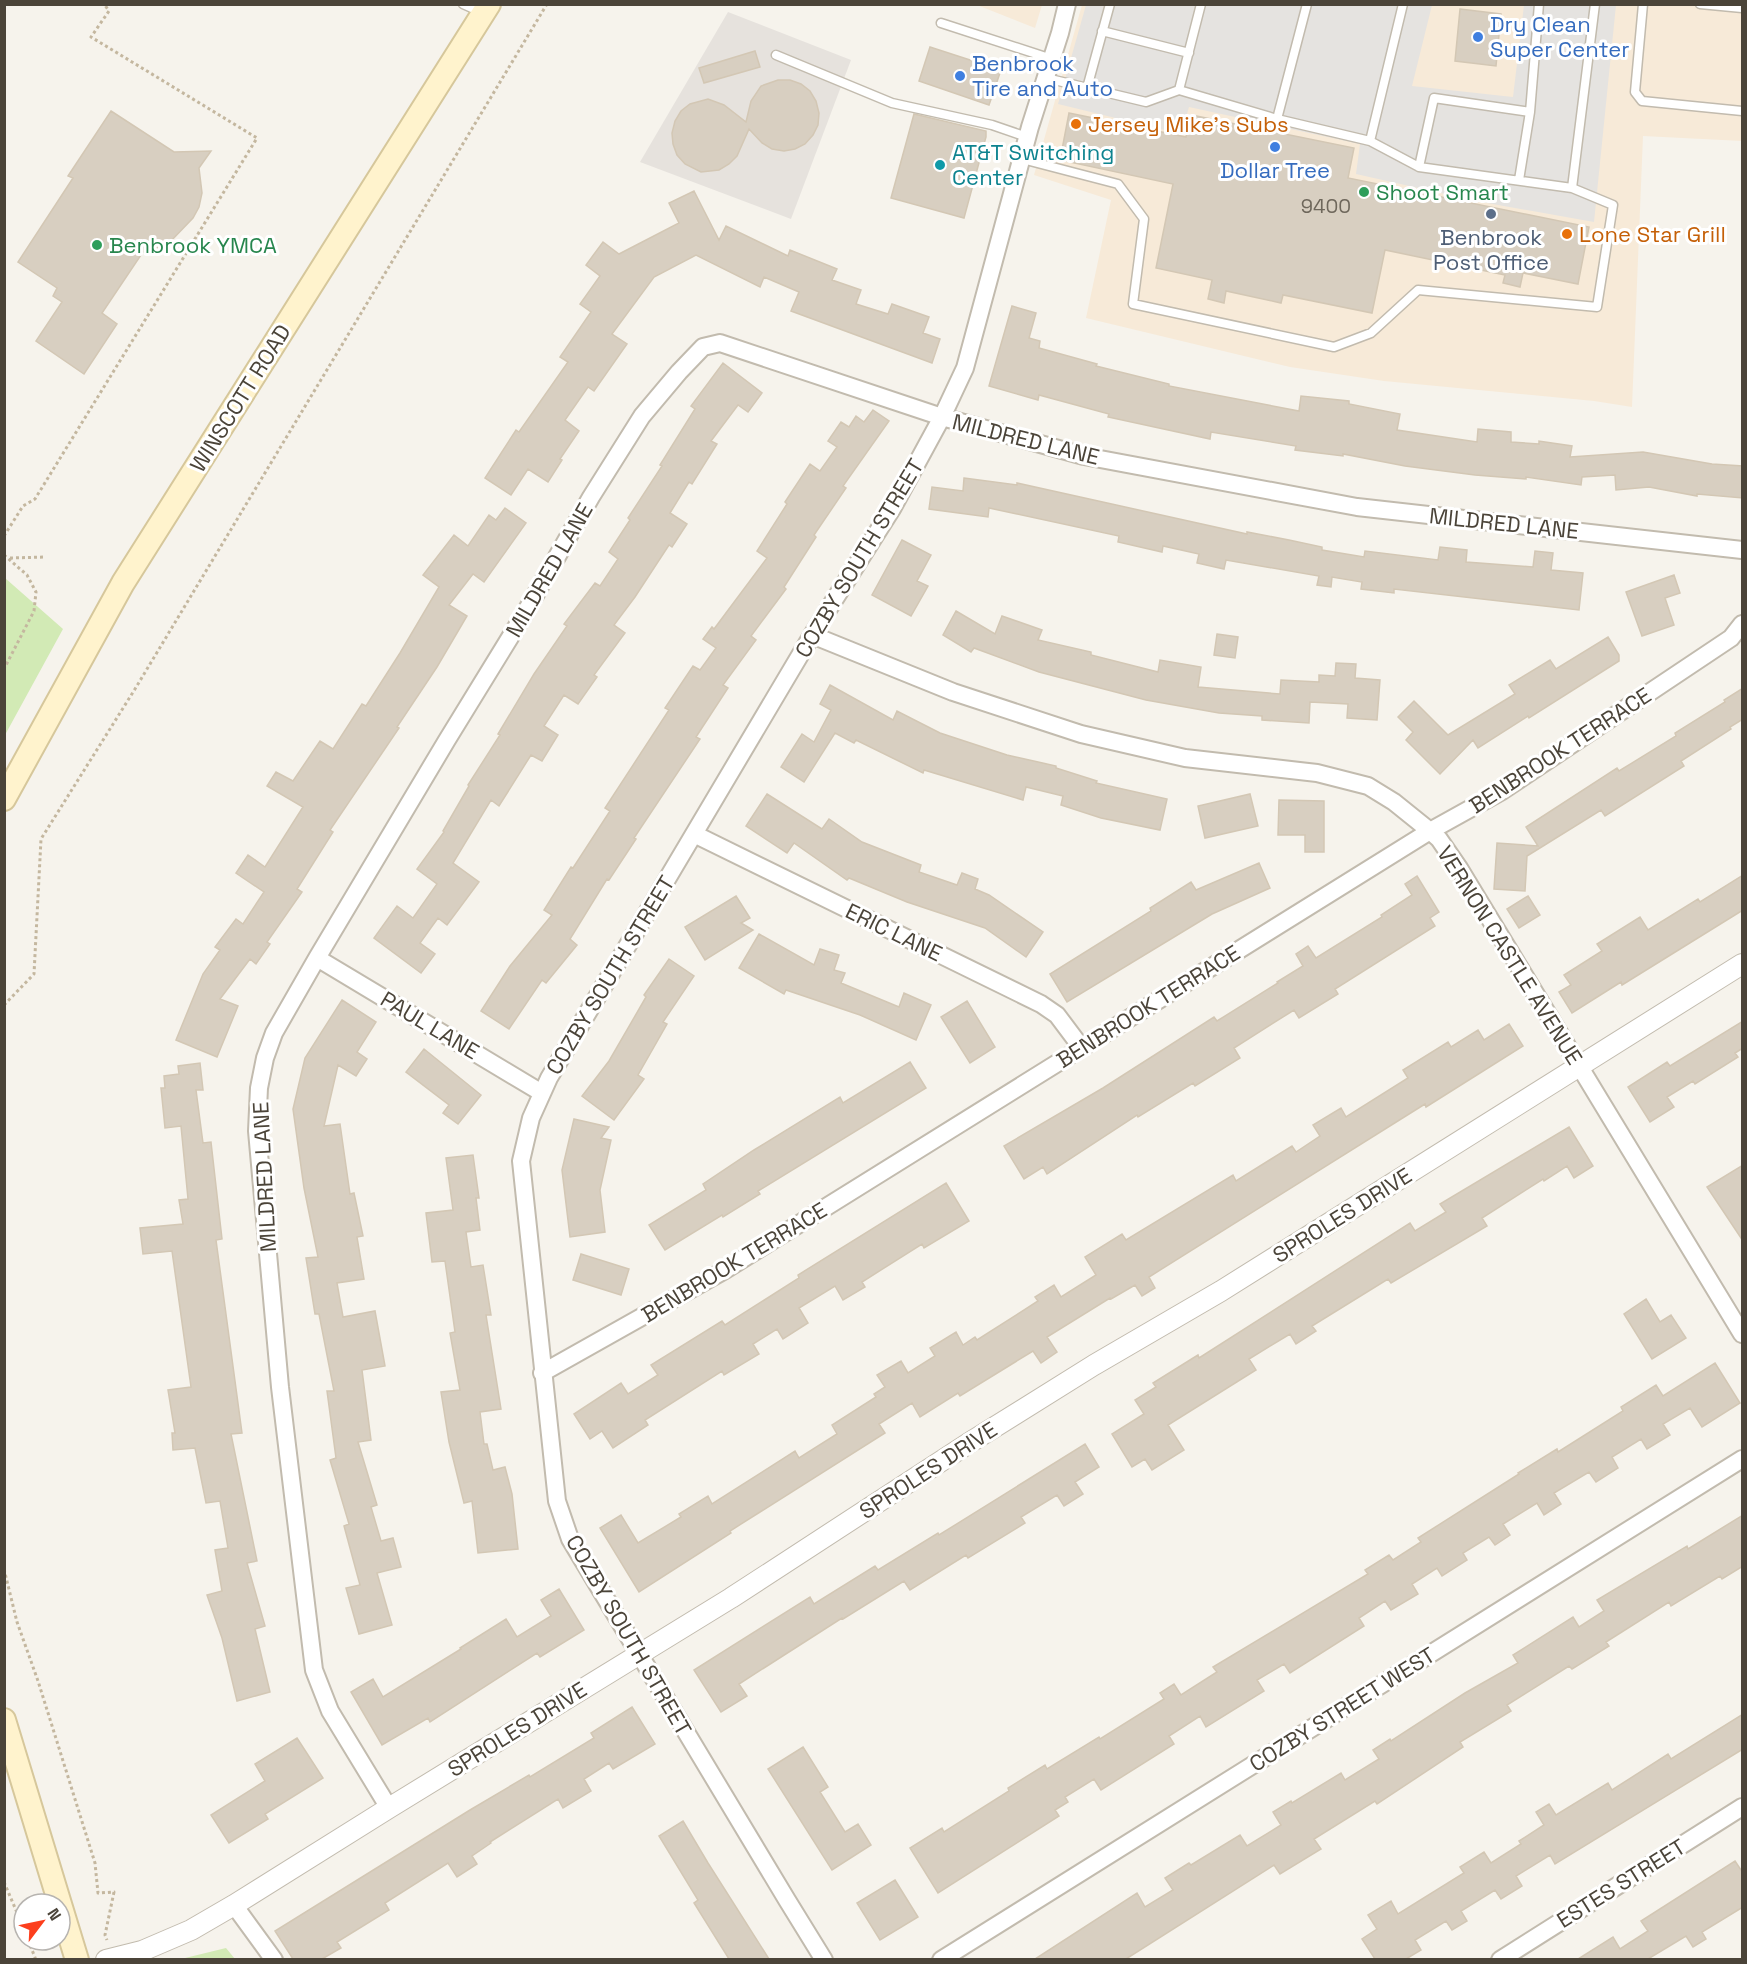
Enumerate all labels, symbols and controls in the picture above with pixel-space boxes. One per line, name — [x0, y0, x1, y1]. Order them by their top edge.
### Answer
place label: Dry Clean Super Center — [1490, 10, 1629, 63]
marker: Dry Clean Super Center — [1471, 30, 1485, 44]
place label: Benbrook Tire and Auto — [972, 49, 1113, 102]
marker: Benbrook Tire and Auto — [953, 69, 967, 83]
place label: Jersey Mike's Subs — [1088, 110, 1289, 138]
marker: Jersey Mike's Subs — [1069, 117, 1083, 131]
place label: AT&T Switching Center — [952, 138, 1114, 191]
marker: Dollar Tree — [1268, 140, 1282, 154]
place label: Dollar Tree — [1220, 156, 1330, 184]
marker: AT&T Switching Center — [933, 158, 947, 172]
place label: Shoot Smart — [1376, 178, 1509, 206]
marker: Shoot Smart — [1357, 185, 1371, 199]
house number: 9400 — [1301, 193, 1351, 219]
marker: Benbrook Post Office — [1484, 207, 1498, 221]
place label: Lone Star Grill — [1579, 220, 1726, 248]
place label: Benbrook Post Office — [1433, 223, 1549, 276]
marker: Lone Star Grill — [1560, 227, 1574, 241]
place label: Benbrook YMCA — [109, 231, 277, 259]
marker: Benbrook YMCA — [90, 238, 104, 252]
street label: WINSCOTT ROAD — [183, 319, 297, 477]
street label: MILDRED LANE — [950, 407, 1102, 471]
street label: COZBY SOUTH STREET — [788, 453, 930, 663]
street label: MILDRED LANE — [499, 498, 599, 642]
street label: MILDRED LANE — [1428, 501, 1580, 545]
street label: BENBROOK TERRACE — [1464, 681, 1656, 819]
street label: VERNON CASTLE AVENUE — [1431, 840, 1589, 1070]
street label: COZBY SOUTH STREET — [539, 870, 681, 1080]
street label: ERIC LANE — [841, 897, 947, 967]
street label: BENBROOK TERRACE — [1051, 938, 1245, 1074]
street label: PAUL LANE — [376, 985, 484, 1065]
street label: MILDRED LANE — [246, 1101, 282, 1253]
street label: SPROLES DRIVE — [1267, 1161, 1417, 1269]
street label: BENBROOK TERRACE — [636, 1196, 832, 1328]
street label: SPROLES DRIVE — [854, 1415, 1002, 1525]
street label: COZBY SOUTH STREET — [560, 1530, 698, 1740]
street label: COZBY STREET WEST — [1244, 1640, 1440, 1778]
street label: SPROLES DRIVE — [442, 1675, 592, 1783]
street label: ESTES STREET — [1551, 1832, 1691, 1934]
north arrow — [12, 1892, 72, 1952]
text: N — [43, 1904, 66, 1924]

